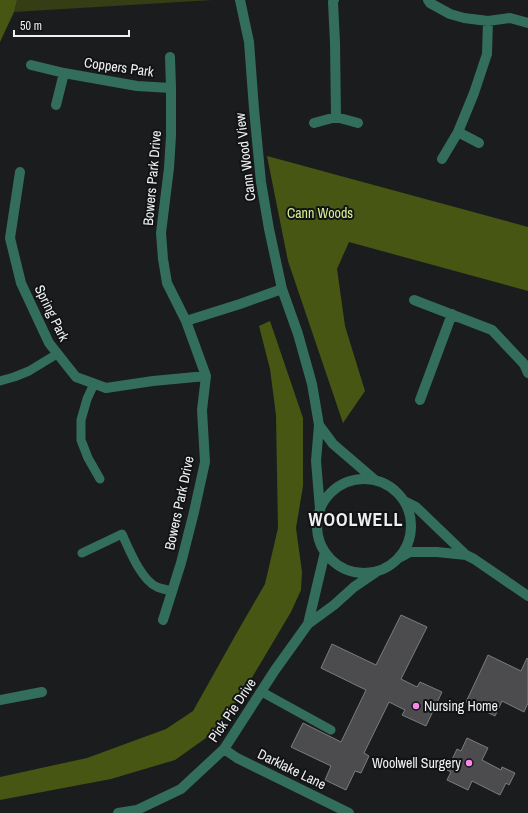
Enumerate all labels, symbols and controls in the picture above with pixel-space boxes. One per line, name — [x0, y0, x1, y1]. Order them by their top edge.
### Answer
scale bar — [14, 12, 129, 38]
text: 50 m — [20, 18, 42, 34]
street label: Coppers Park — [83, 53, 155, 81]
street label: Cann Wood View — [231, 111, 259, 202]
street label: Bowers Park Drive — [139, 130, 165, 226]
park label: Cann Woods — [287, 204, 353, 222]
street label: Spring Park — [31, 282, 73, 344]
street label: Bowers Park Drive — [160, 454, 198, 552]
district label: WOOLWELL — [309, 507, 403, 532]
street label: Pick Pie Drive — [204, 675, 260, 745]
place label: Nursing Home — [424, 697, 498, 715]
marker: Nursing Home — [411, 701, 421, 711]
street label: Darklake Lane — [255, 745, 329, 793]
place label: Woolwell Surgery — [372, 754, 461, 772]
marker: Woolwell Surgery — [464, 758, 474, 768]

